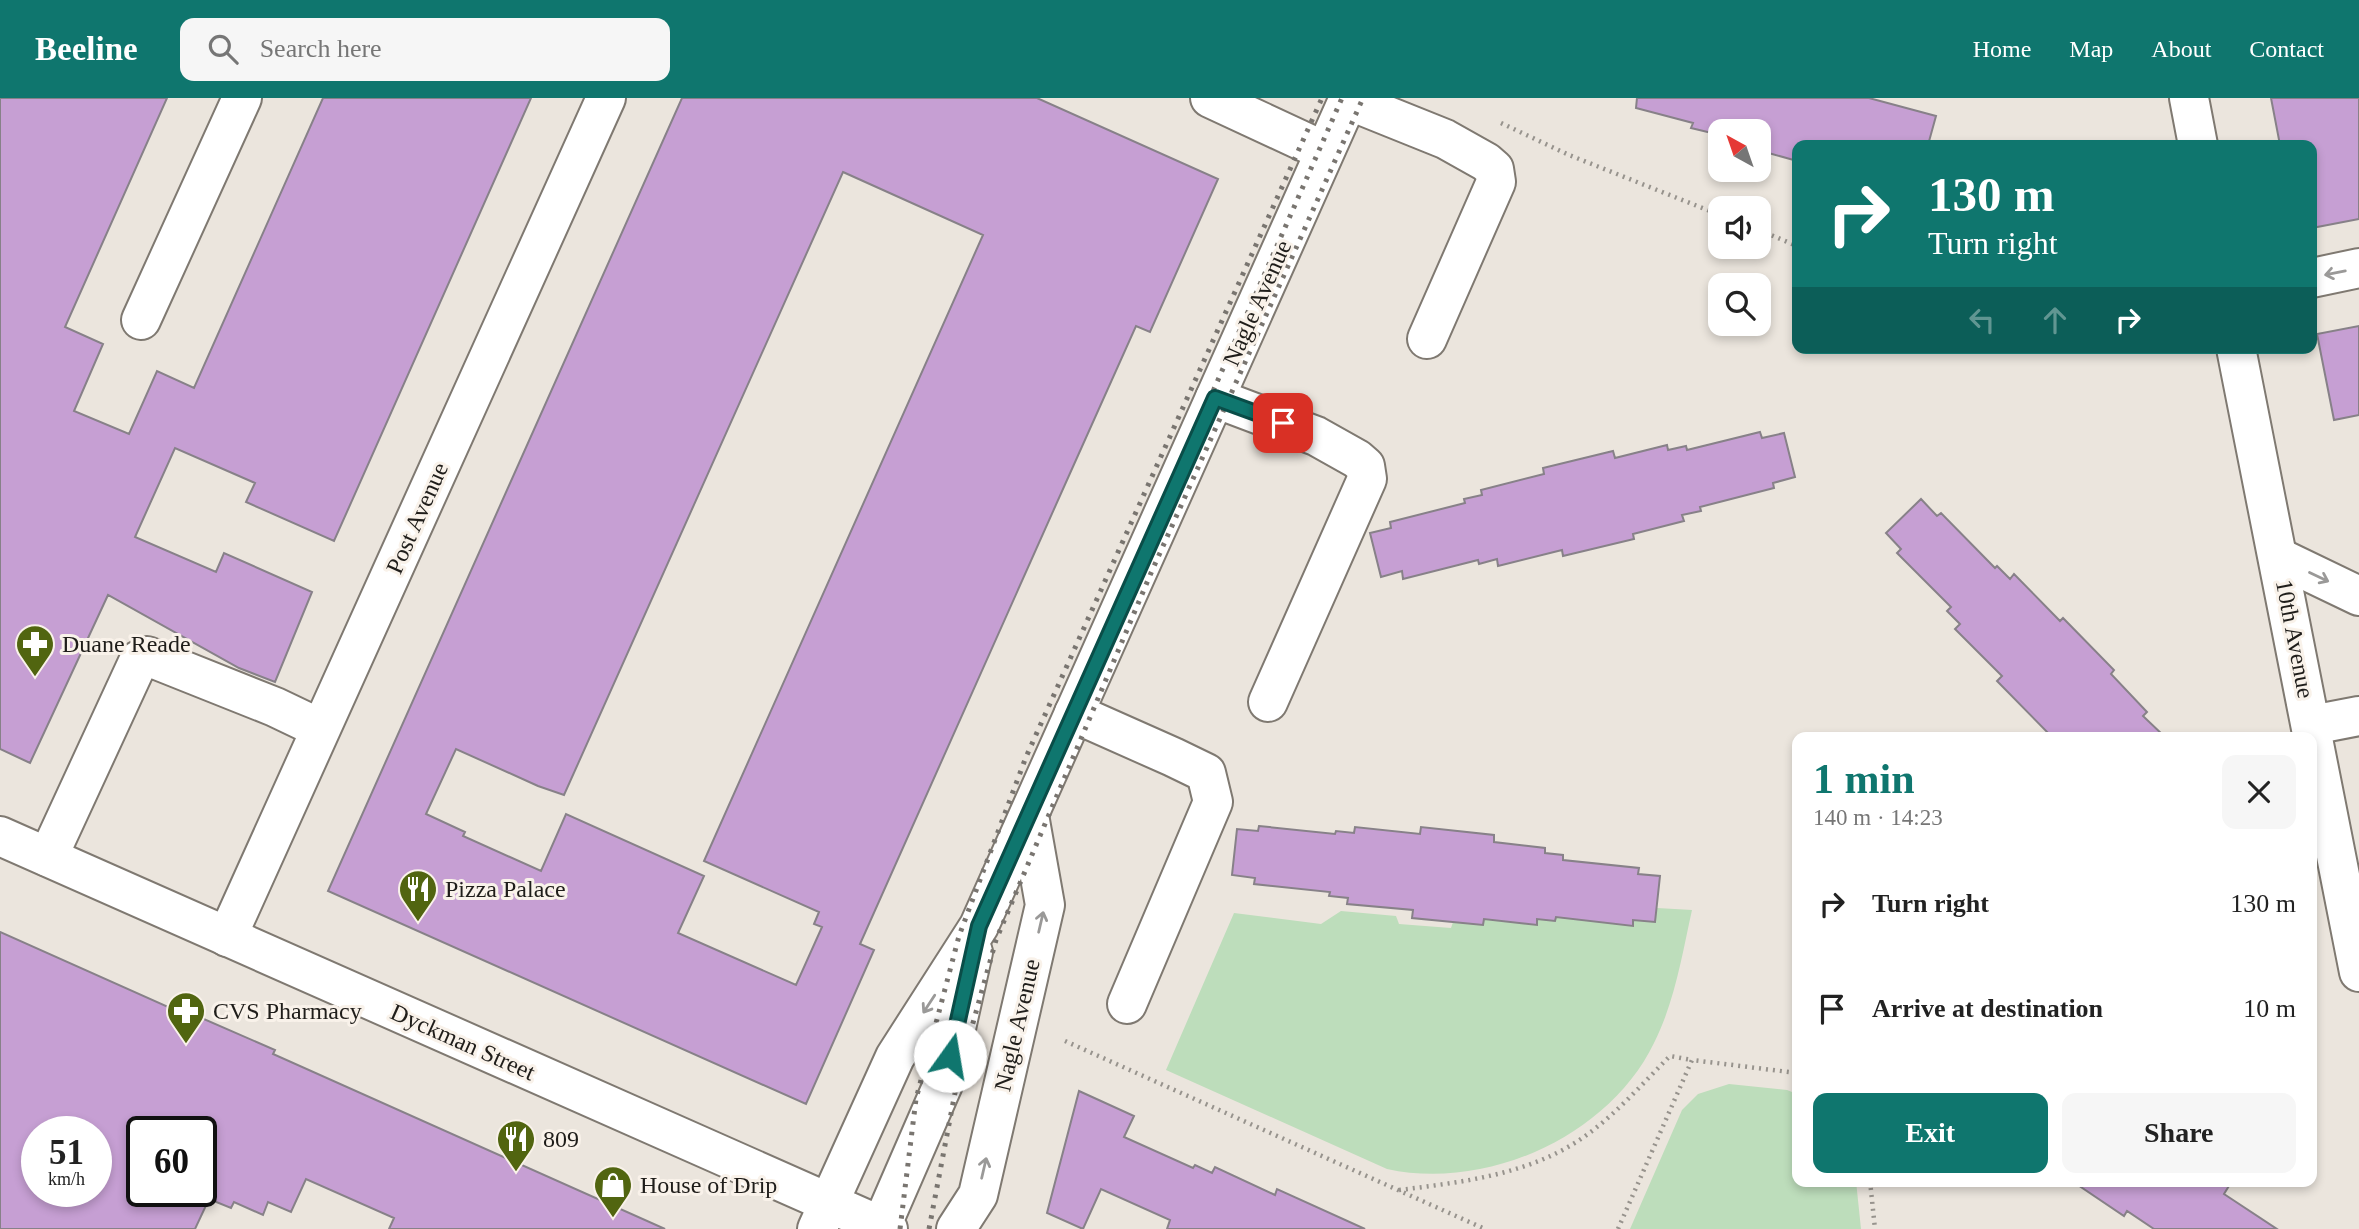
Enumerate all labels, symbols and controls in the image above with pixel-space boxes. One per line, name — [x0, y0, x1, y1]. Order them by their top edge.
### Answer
search box — [180, 18, 670, 81]
icon: search — [204, 30, 242, 68]
text: Beeline — [35, 31, 138, 67]
text: Search here — [260, 34, 382, 63]
text: Home — [1973, 36, 2031, 62]
text: Map — [2069, 36, 2113, 62]
text: About — [2151, 36, 2211, 62]
text: Contact — [2249, 36, 2324, 62]
north arrow — [1708, 119, 1771, 182]
map controls — [1708, 119, 1771, 336]
text: 130 m — [1928, 167, 2055, 222]
icon: right — [1813, 168, 1904, 259]
button: sound — [1708, 196, 1771, 259]
text: Turn right — [1928, 225, 2058, 261]
street label: Nagle Avenue — [1218, 236, 1296, 370]
one-way arrow — [2324, 267, 2347, 280]
button: search — [1708, 273, 1771, 336]
icon: left — [1963, 301, 2001, 339]
icon: ahead — [2036, 301, 2074, 339]
icon: right — [2109, 301, 2147, 339]
pin — [1253, 393, 1313, 453]
icon: arrive — [1264, 404, 1302, 442]
street label: Post Avenue — [381, 458, 453, 578]
one-way arrow — [2308, 571, 2329, 584]
street label: 10th Avenue — [2271, 578, 2319, 700]
pharmacy icon: Duane Reade — [14, 623, 56, 678]
place label: Duane Reade — [62, 631, 191, 657]
button: close — [2222, 755, 2296, 829]
text: 1 min — [1813, 756, 1915, 802]
text: 140 m · 14:23 — [1813, 805, 1943, 830]
restaurant icon: Pizza Palace — [397, 868, 439, 923]
place label: Pizza Palace — [445, 876, 566, 902]
icon: right — [1813, 885, 1851, 923]
text: Turn right — [1872, 889, 1989, 918]
text: 130 m — [2230, 889, 2296, 918]
one-way arrow — [1035, 911, 1048, 934]
street label: Nagle Avenue — [989, 956, 1045, 1094]
pharmacy icon: CVS Pharmacy — [165, 990, 207, 1045]
icon: arrive — [1813, 990, 1851, 1028]
one-way arrow — [922, 994, 936, 1013]
text: Arrive at destination — [1872, 994, 2103, 1023]
text: 10 m — [2243, 994, 2296, 1023]
place label: CVS Pharmacy — [213, 998, 362, 1024]
street label: Dyckman Street — [387, 999, 540, 1086]
position arrow — [913, 1019, 987, 1093]
button: Exit — [1813, 1093, 2048, 1173]
button: Share — [2062, 1093, 2296, 1173]
speed limit sign: 60 — [126, 1116, 217, 1207]
restaurant icon: 809 — [495, 1118, 537, 1173]
place label: 809 — [543, 1126, 579, 1152]
text: 51 — [49, 1133, 84, 1172]
one-way arrow — [978, 1157, 991, 1180]
shop icon: House of Drip — [592, 1164, 634, 1219]
text: km/h — [48, 1169, 85, 1189]
place label: House of Drip — [640, 1172, 777, 1198]

